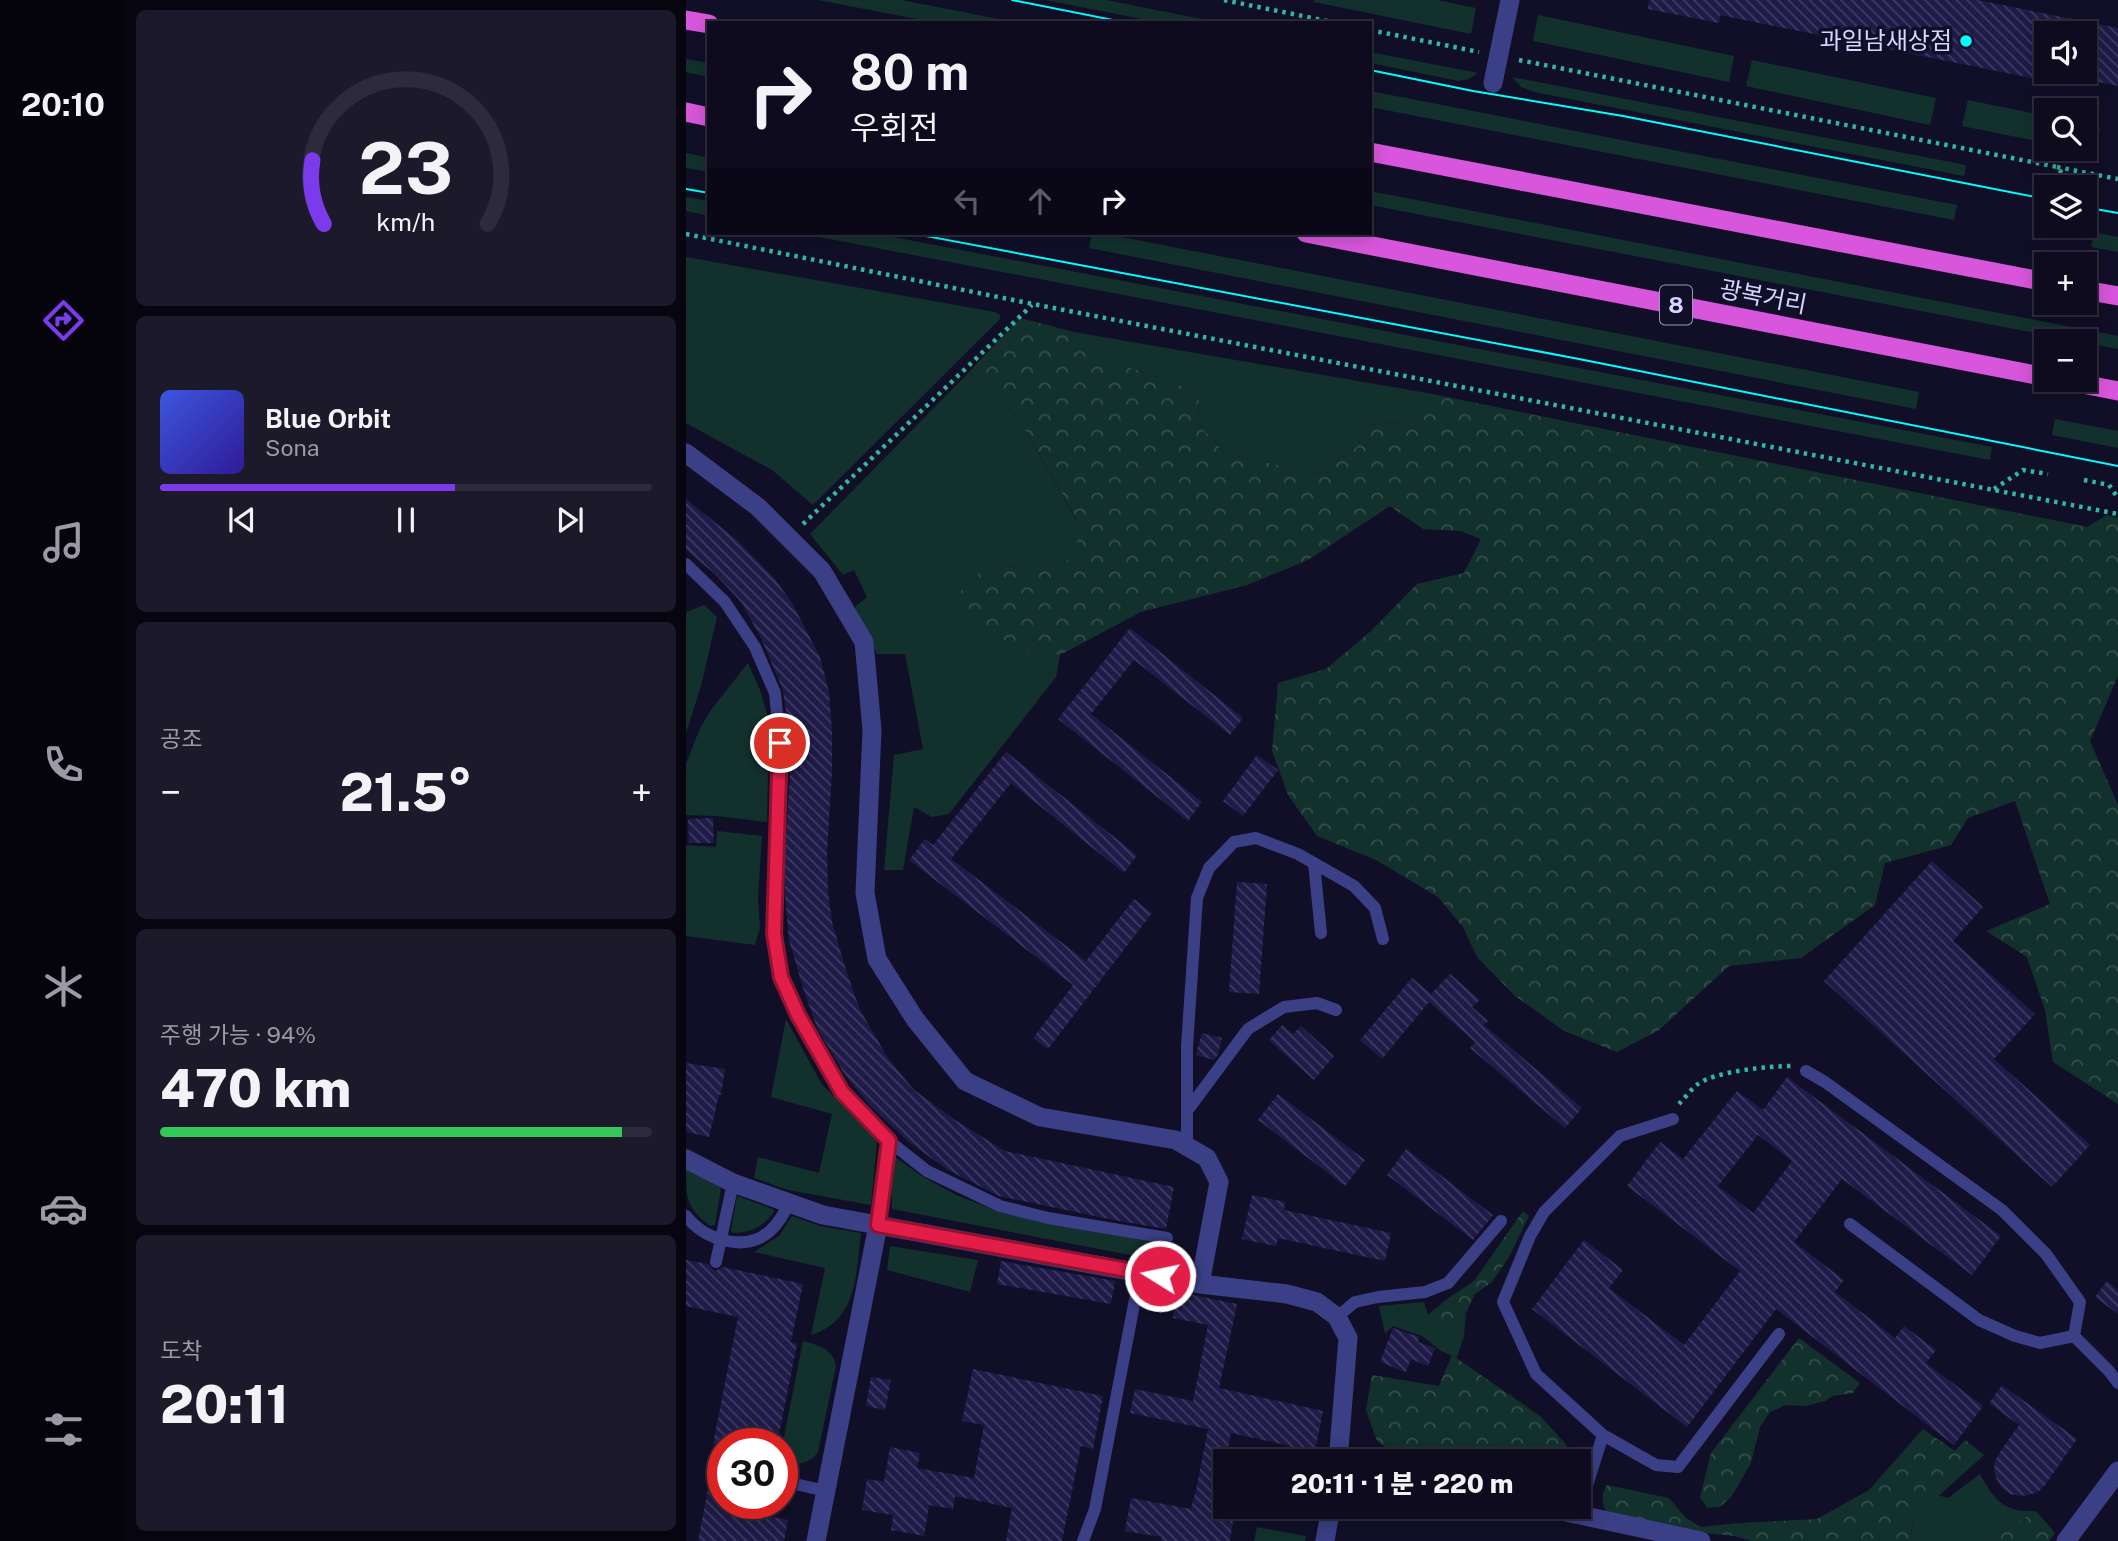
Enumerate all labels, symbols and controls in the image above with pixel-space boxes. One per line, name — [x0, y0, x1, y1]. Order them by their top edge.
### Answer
map controls — [2034, 21, 2097, 392]
button: sound — [2034, 21, 2097, 84]
place label: 과일남새상점 — [1820, 26, 1952, 54]
marker: 과일남새상점 — [1958, 33, 1974, 49]
text: 80 m — [850, 43, 969, 101]
icon: right — [735, 49, 826, 140]
text: 20:10 — [21, 86, 105, 123]
button: search — [2034, 98, 2097, 161]
text: 우회전 — [850, 109, 938, 146]
text: 23 — [359, 125, 453, 210]
button: layers — [2034, 175, 2097, 238]
icon: left — [948, 182, 986, 220]
icon: ahead — [1021, 182, 1059, 220]
icon: right — [1094, 182, 1132, 220]
text: km/h — [377, 207, 435, 237]
button: + — [2034, 252, 2097, 315]
street label: 광복거리 — [1717, 274, 1809, 318]
road number: 8 — [1660, 286, 1692, 324]
icon: directions — [39, 296, 88, 345]
button: − — [2034, 329, 2097, 392]
text: Blue Orbit — [265, 403, 391, 434]
text: Sona — [265, 434, 319, 461]
icon: previous — [223, 501, 261, 539]
icon: pause — [387, 501, 425, 539]
icon: next — [551, 501, 589, 539]
icon: music — [39, 518, 88, 567]
pin — [750, 713, 810, 773]
icon: arrive — [761, 724, 799, 762]
text: 공조 — [160, 725, 202, 752]
icon: phone — [39, 740, 88, 789]
text: 21.5° — [340, 762, 472, 823]
text: − — [160, 770, 181, 815]
text: + — [631, 770, 652, 815]
icon: climate — [39, 962, 88, 1011]
text: 주행 가능 · 94% — [160, 1021, 316, 1048]
text: 470 km — [160, 1058, 351, 1119]
icon: car — [39, 1184, 88, 1233]
position arrow — [1123, 1239, 1197, 1313]
text: 도착 — [160, 1337, 202, 1364]
text: 20:11 — [160, 1374, 289, 1435]
icon: filters — [39, 1405, 88, 1454]
speed limit sign: 30 — [707, 1428, 798, 1519]
text: 20:11 · 1 분 · 220 m — [1291, 1468, 1513, 1499]

